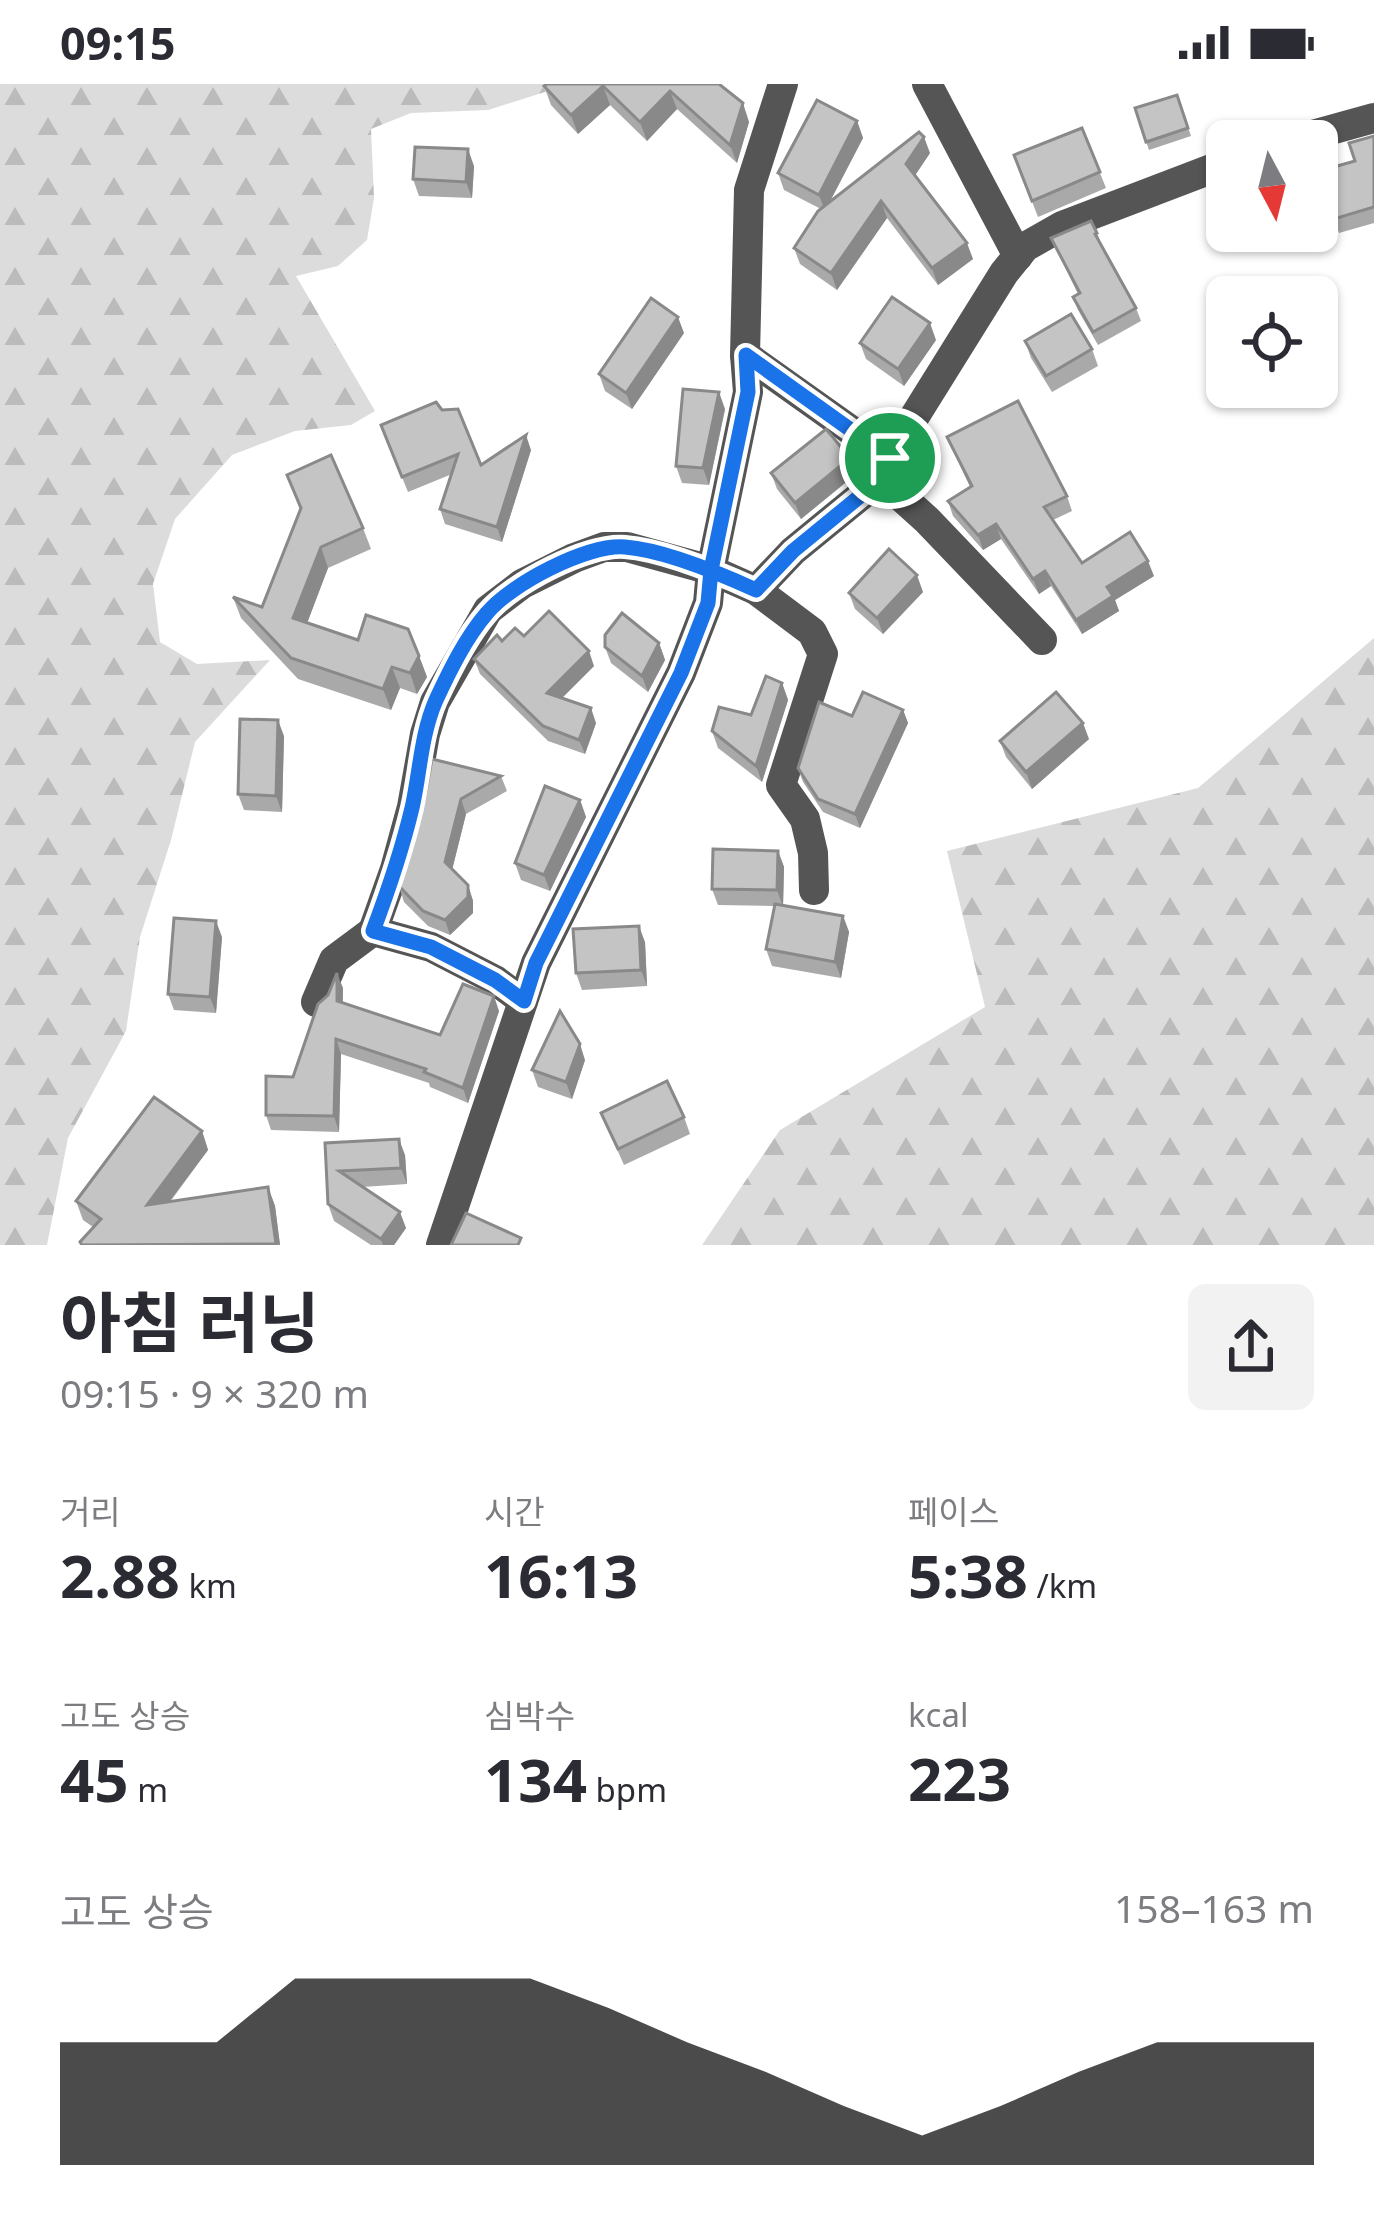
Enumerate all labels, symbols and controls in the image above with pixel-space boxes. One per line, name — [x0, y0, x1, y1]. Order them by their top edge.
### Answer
text: 09:15 — [60, 12, 176, 73]
north arrow — [1206, 120, 1338, 252]
map controls — [1206, 120, 1338, 408]
button: locate — [1206, 276, 1338, 408]
pin — [839, 407, 941, 509]
icon: arrive — [857, 425, 923, 491]
text: 아침 러닝 — [60, 1276, 320, 1366]
button: share — [1188, 1284, 1314, 1410]
text: 09:15 · 9 × 320 m — [60, 1366, 369, 1419]
text: 거리 — [60, 1489, 121, 1534]
text: 시간 — [484, 1489, 545, 1534]
text: 페이스 — [908, 1489, 999, 1534]
text: 2.88 — [60, 1534, 180, 1616]
text: 16:13 — [484, 1534, 638, 1616]
text: 5:38 — [908, 1534, 1028, 1616]
text: km — [180, 1563, 237, 1608]
text: /km — [1028, 1563, 1097, 1608]
text: kcal — [908, 1692, 969, 1737]
text: 고도 상승 — [60, 1693, 190, 1738]
text: 심박수 — [484, 1693, 575, 1738]
text: 223 — [908, 1737, 1011, 1819]
text: 45 — [60, 1738, 129, 1820]
text: 134 — [484, 1738, 587, 1820]
text: m — [129, 1767, 168, 1812]
text: bpm — [587, 1767, 667, 1812]
text: 158–163 m — [1114, 1881, 1314, 1934]
text: 고도 상승 — [60, 1884, 214, 1937]

